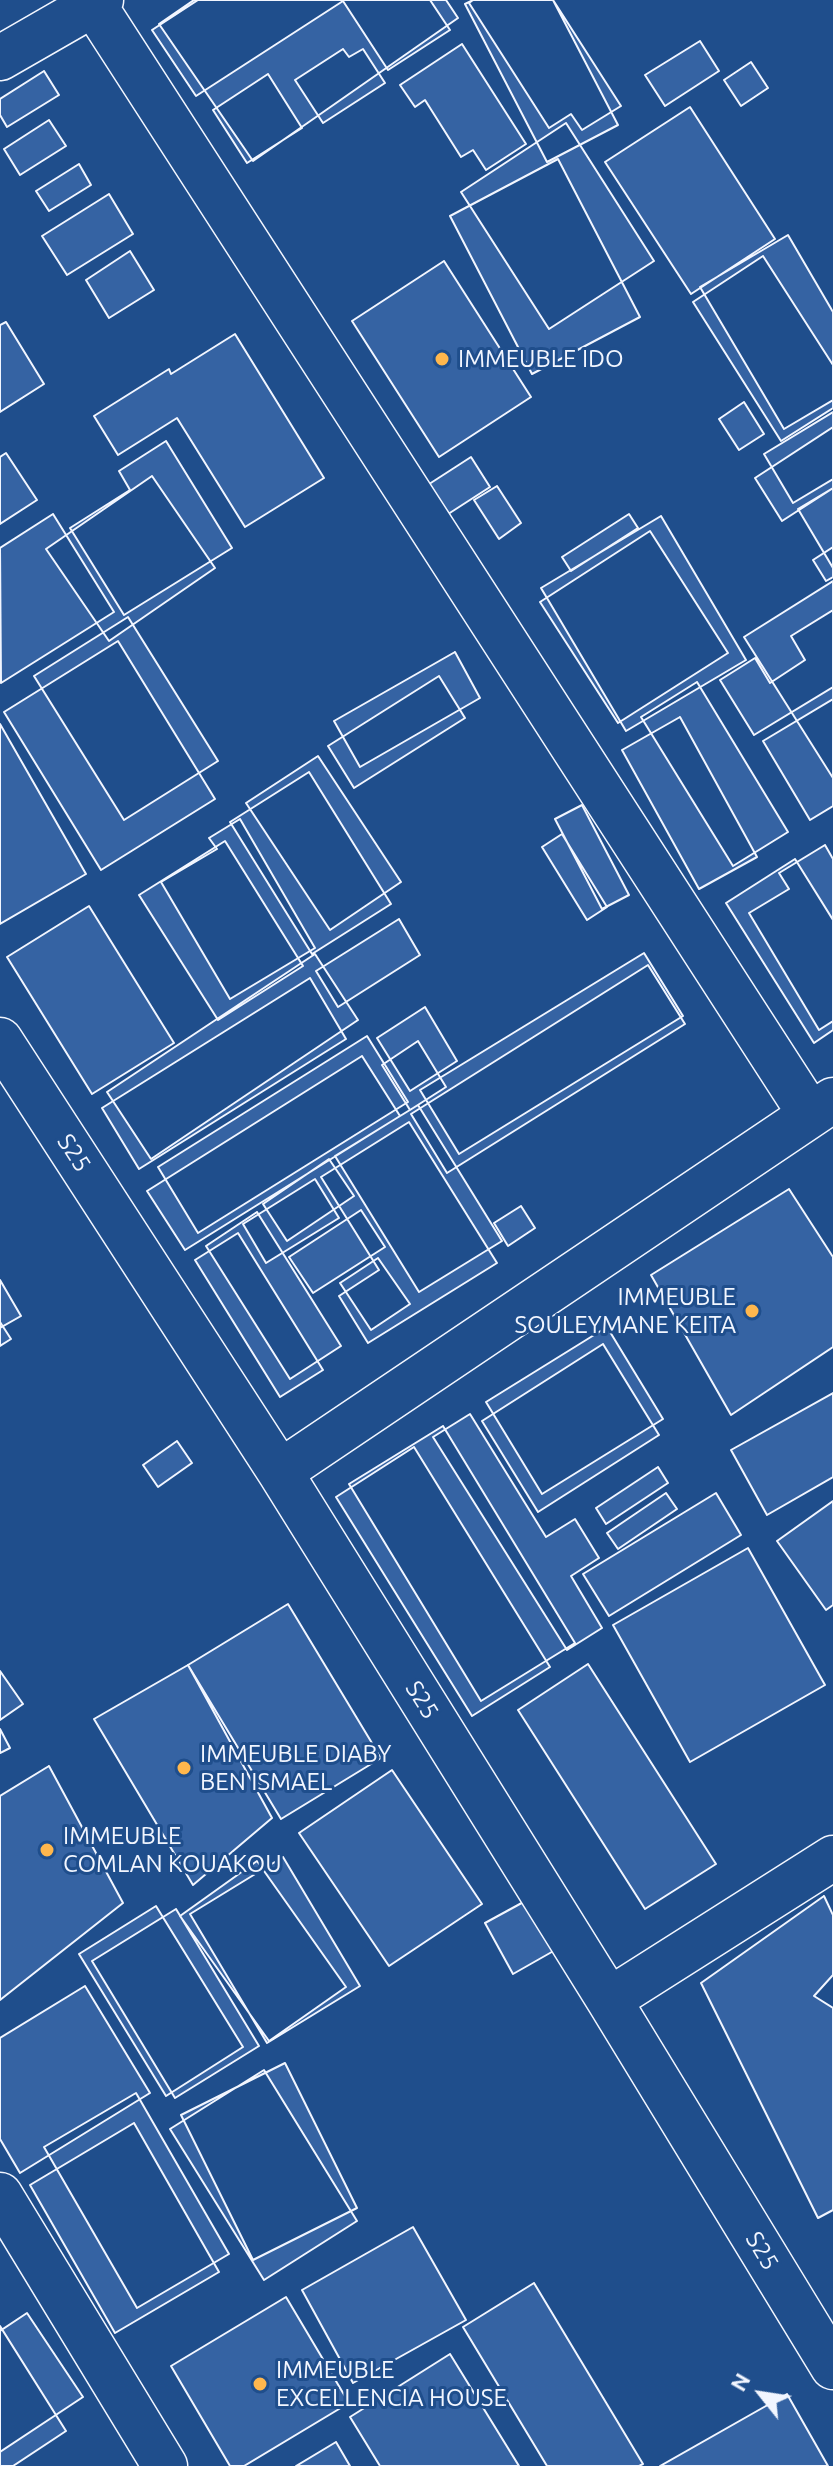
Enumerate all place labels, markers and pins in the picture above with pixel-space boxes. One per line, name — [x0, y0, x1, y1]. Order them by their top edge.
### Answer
place label: IMMEUBLE IDO — [458, 345, 624, 373]
marker: IMMEUBLE IDO — [433, 350, 451, 368]
place label: IMMEUBLE SOULEYMANE KEITA — [514, 1283, 736, 1339]
marker: IMMEUBLE SOULEYMANE KEITA — [743, 1302, 761, 1320]
place label: IMMEUBLE DIABY BEN ISMAEL — [200, 1740, 391, 1796]
marker: IMMEUBLE DIABY BEN ISMAEL — [175, 1759, 193, 1777]
place label: IMMEUBLE COMLAN KOUAKOU — [63, 1822, 282, 1878]
marker: IMMEUBLE COMLAN KOUAKOU — [38, 1841, 56, 1859]
place label: IMMEUBLE EXCELLENCIA HOUSE — [276, 2356, 507, 2412]
marker: IMMEUBLE EXCELLENCIA HOUSE — [251, 2375, 269, 2393]

